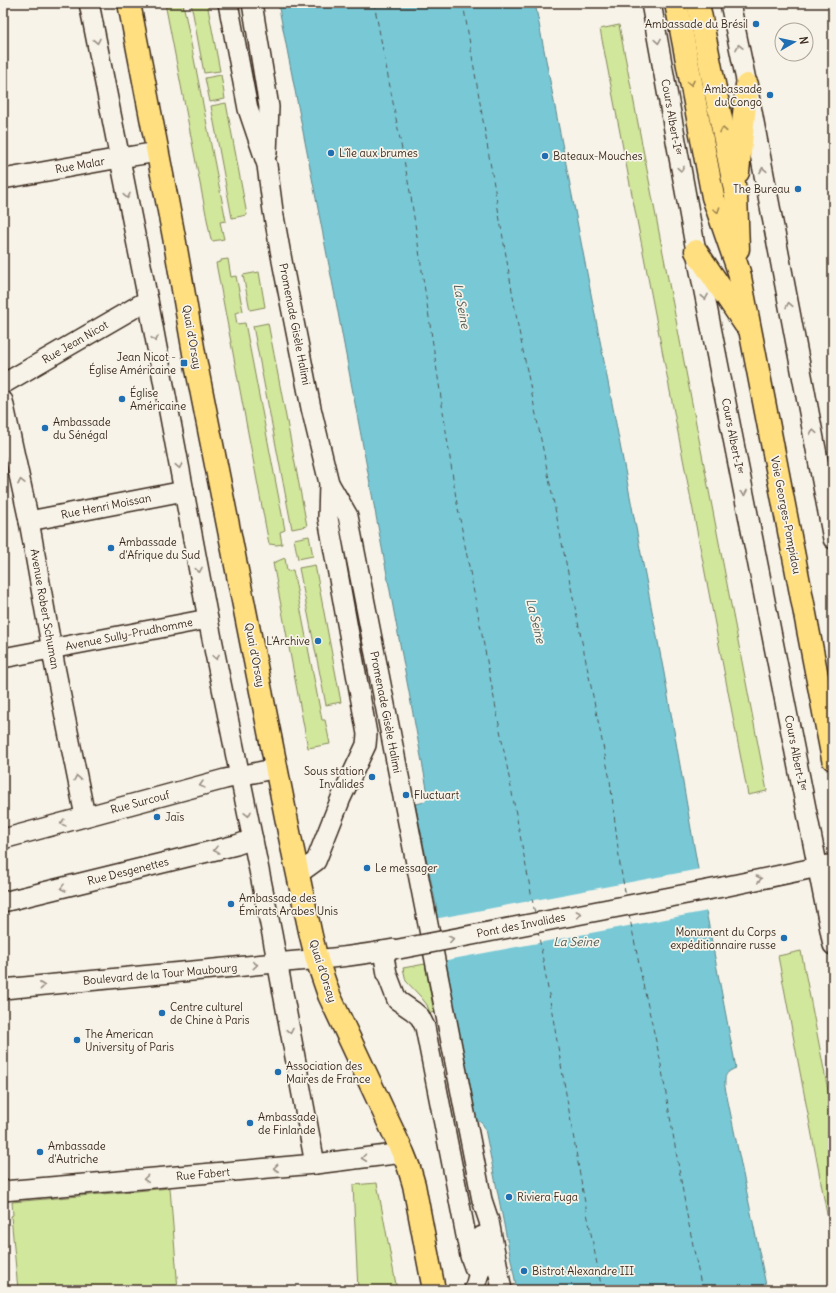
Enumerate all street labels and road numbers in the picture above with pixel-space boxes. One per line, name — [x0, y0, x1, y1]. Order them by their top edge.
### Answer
street label: Cours Albert-Iᵉʳ — [658, 78, 686, 157]
street label: Rue Malar — [54, 154, 106, 176]
street label: Promenade Gisèle Halimi — [276, 262, 314, 386]
street label: Quai d'Orsay — [179, 304, 205, 370]
street label: Rue Jean Nicot — [39, 317, 111, 367]
street label: Cours Albert-Iᵉʳ — [719, 397, 747, 476]
street label: Voie Georges-Pompidou — [768, 455, 804, 576]
street label: Rue Henri Moissan — [60, 490, 152, 522]
street label: Avenue Robert Schuman — [28, 548, 62, 670]
street label: Avenue Sully-Prudhomme — [64, 615, 194, 653]
street label: Quai d'Orsay — [242, 622, 268, 688]
street label: Promenade Gisèle Halimi — [367, 650, 405, 774]
street label: Cours Albert-Iᵉʳ — [782, 714, 810, 793]
street label: Rue Surcouf — [109, 787, 171, 817]
street label: Rue Desgenettes — [86, 854, 170, 888]
street label: Pont des Invalides — [476, 910, 566, 940]
street label: Quai d'Orsay — [306, 938, 340, 1004]
street label: Boulevard de la Tour Maubourg — [82, 960, 238, 988]
street label: Rue Fabert — [175, 1165, 231, 1183]

